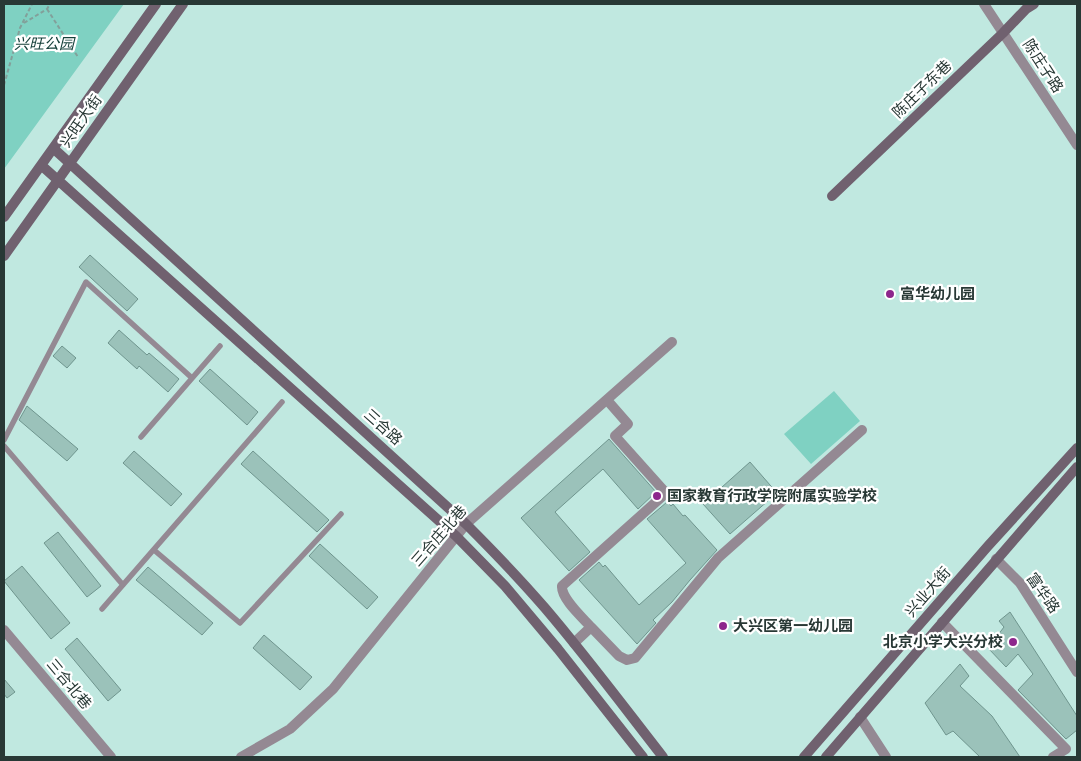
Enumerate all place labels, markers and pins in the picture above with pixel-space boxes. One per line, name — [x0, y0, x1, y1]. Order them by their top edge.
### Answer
place label: 富华幼儿园 — [900, 284, 975, 303]
marker: 富华幼儿园 — [884, 288, 896, 300]
place label: 国家教育行政学院附属实验学校 — [667, 486, 877, 505]
marker: 国家教育行政学院附属实验学校 — [651, 490, 663, 502]
place label: 大兴区第一幼儿园 — [733, 616, 853, 635]
marker: 大兴区第一幼儿园 — [717, 620, 729, 632]
place label: 北京小学大兴分校 — [883, 632, 1003, 651]
marker: 北京小学大兴分校 — [1007, 636, 1019, 648]

